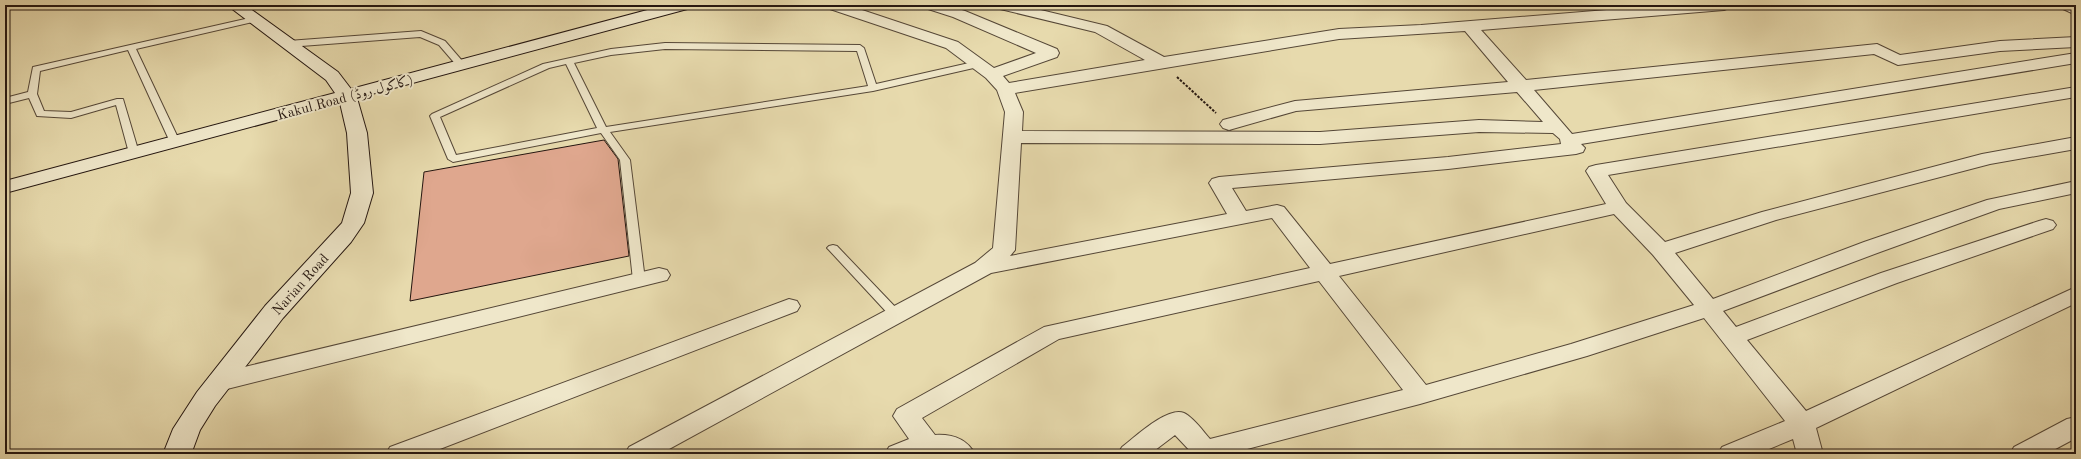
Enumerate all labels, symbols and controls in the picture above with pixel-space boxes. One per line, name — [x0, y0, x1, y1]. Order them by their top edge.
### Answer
street label: Kakul Road (کاکول روڈ) — [275, 72, 415, 124]
street label: Narian Road — [270, 251, 332, 318]

